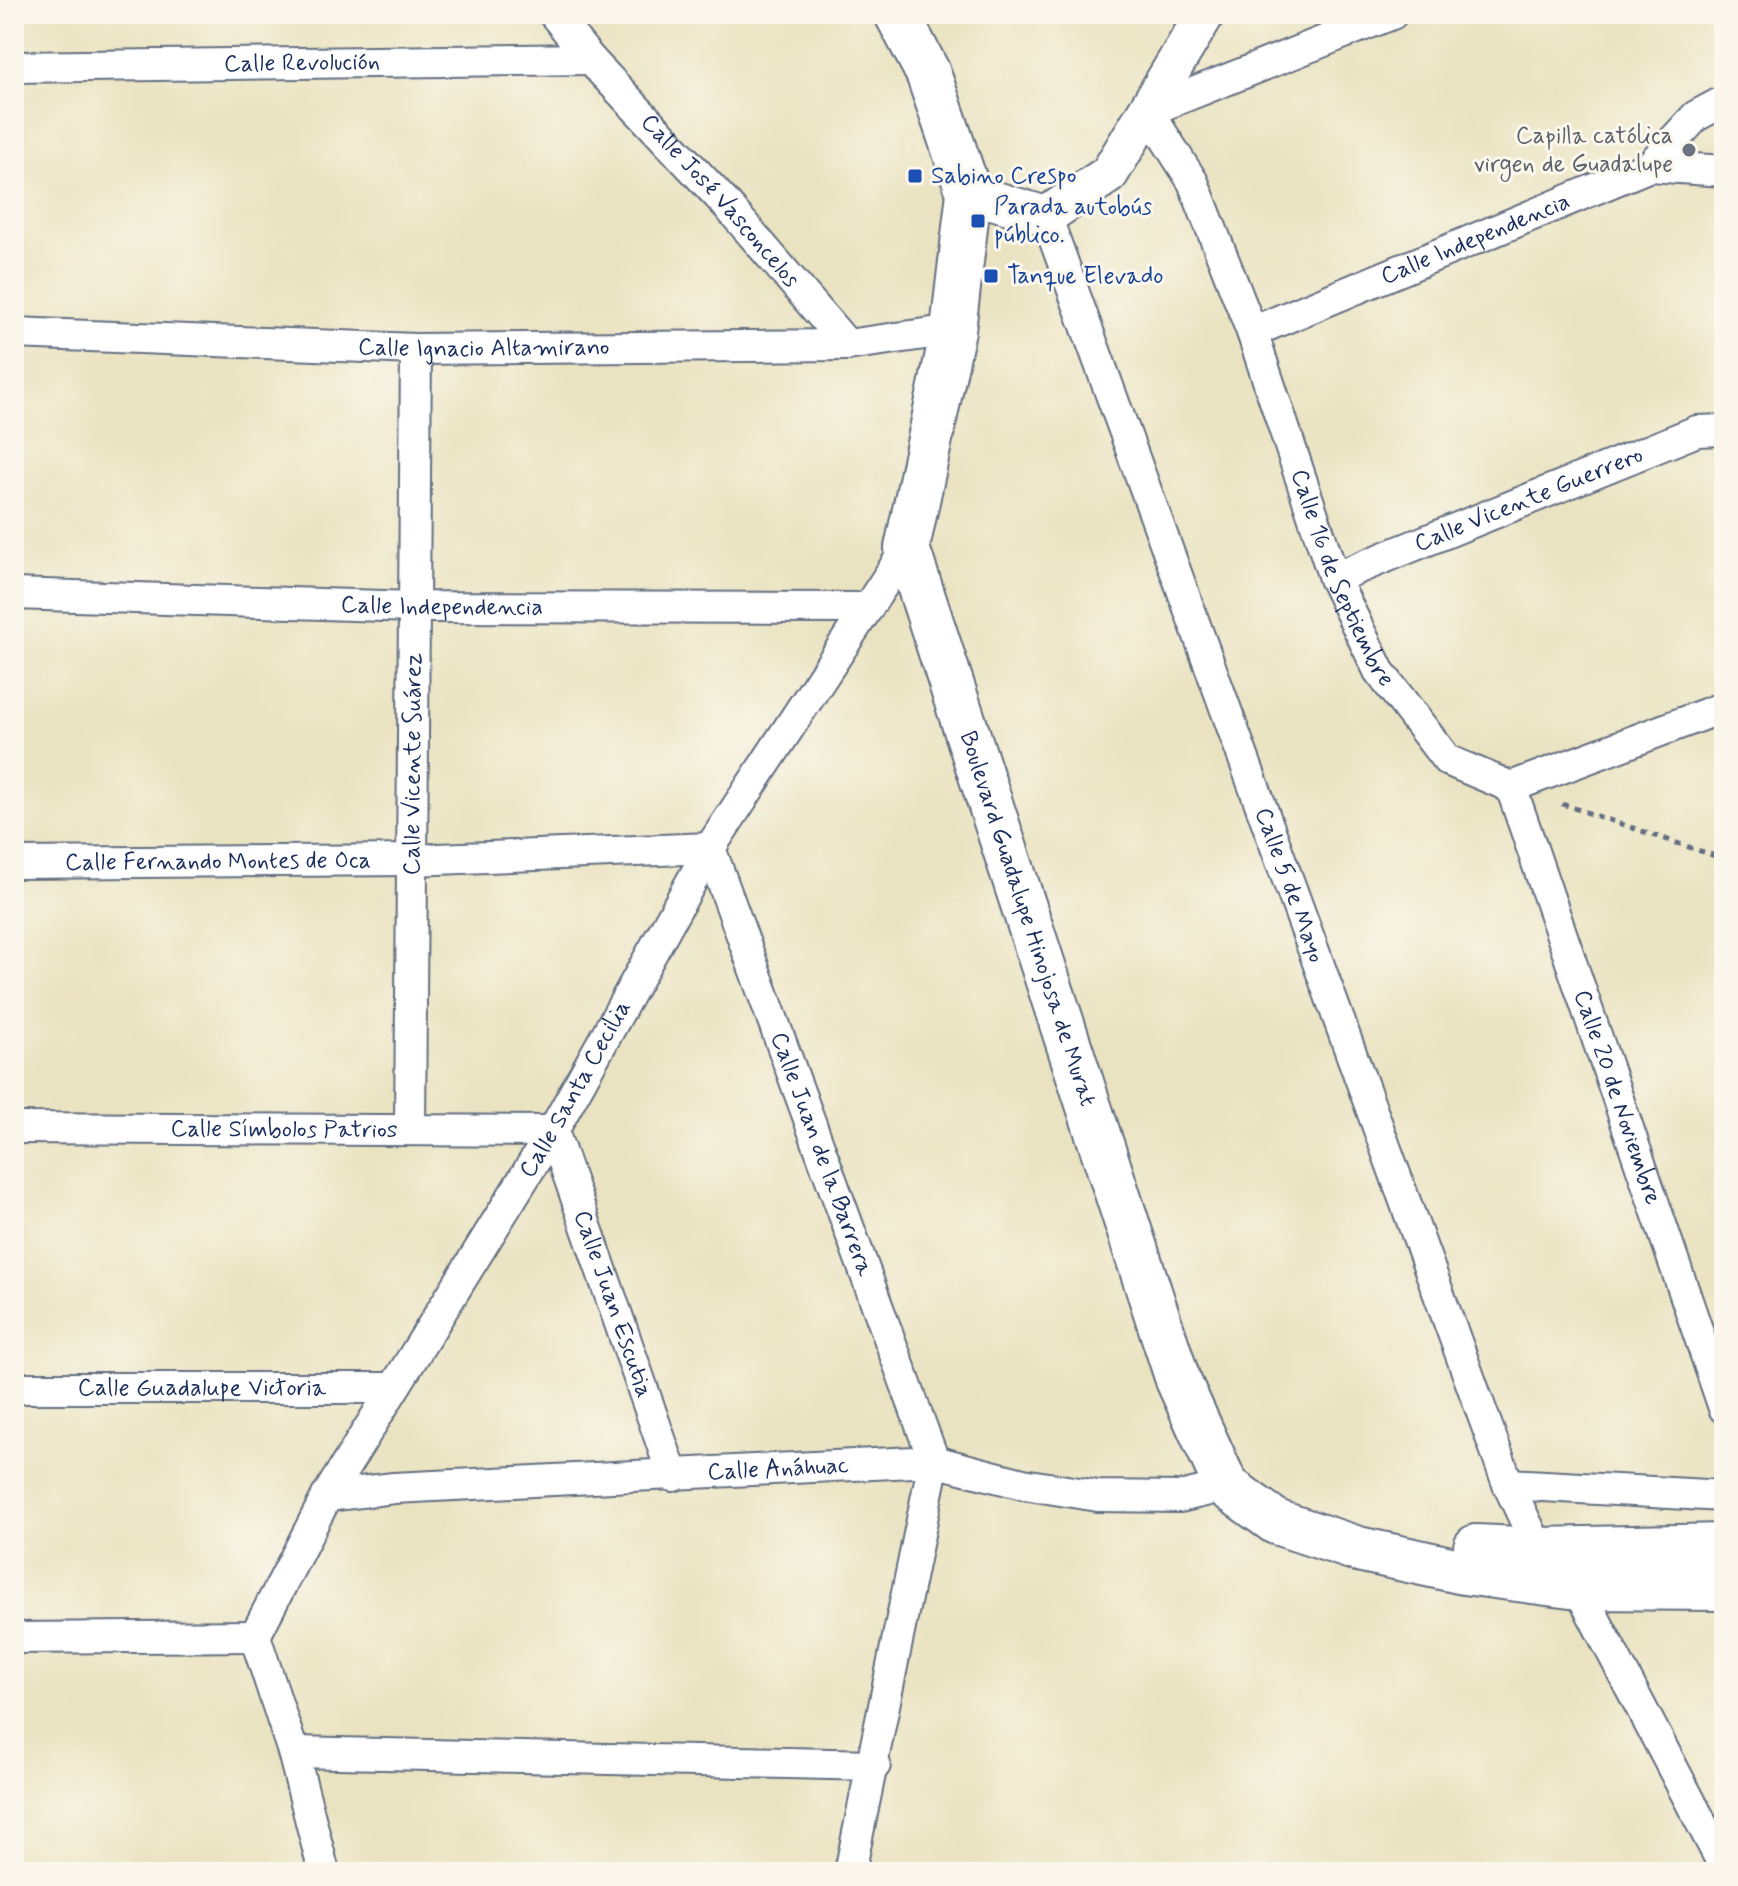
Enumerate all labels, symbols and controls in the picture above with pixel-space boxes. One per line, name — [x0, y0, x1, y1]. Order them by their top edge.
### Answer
street label: Calle Revolución — [224, 46, 380, 80]
street label: Calle José Vasconcelos — [634, 107, 807, 294]
place label: Capilla católica virgen de Guadalupe — [1473, 121, 1673, 182]
marker: Capilla católica virgen de Guadalupe — [1680, 141, 1698, 159]
place label: Sabino Crespo — [931, 161, 1076, 192]
marker: Sabino Crespo — [906, 167, 924, 185]
street label: Calle Independencia — [1376, 186, 1575, 292]
place label: Parada autobús público. — [994, 192, 1152, 251]
marker: Parada autobús público. — [969, 212, 987, 230]
place label: Tanque Elevado — [1007, 261, 1163, 292]
marker: Tanque Elevado — [982, 267, 1000, 285]
street label: Calle Ignacio Altamirano — [357, 331, 610, 364]
street label: Calle Vicente Guerrero — [1410, 439, 1648, 559]
street label: Calle 16 de Septiembre — [1283, 465, 1401, 693]
street label: Calle Independencia — [340, 589, 543, 623]
street label: Calle Vicente Suárez — [396, 653, 429, 875]
street label: Boulevard Guadalupe Hinojosa de Murat — [952, 727, 1103, 1110]
street label: Calle 5 de Mayo — [1247, 803, 1332, 967]
street label: Calle Fernando Montes de Oca — [65, 845, 371, 878]
street label: Calle 20 de Noviembre — [1566, 986, 1669, 1209]
street label: Calle Santa Cecilia — [512, 995, 638, 1184]
street label: Calle Juan de la Barrera — [763, 1028, 881, 1281]
street label: Calle Símbolos Patrios — [170, 1113, 398, 1146]
street label: Calle Juan Escutia — [566, 1206, 660, 1402]
street label: Calle Guadalupe Victoria — [78, 1373, 327, 1404]
street label: Calle Anáhuac — [707, 1450, 849, 1488]

